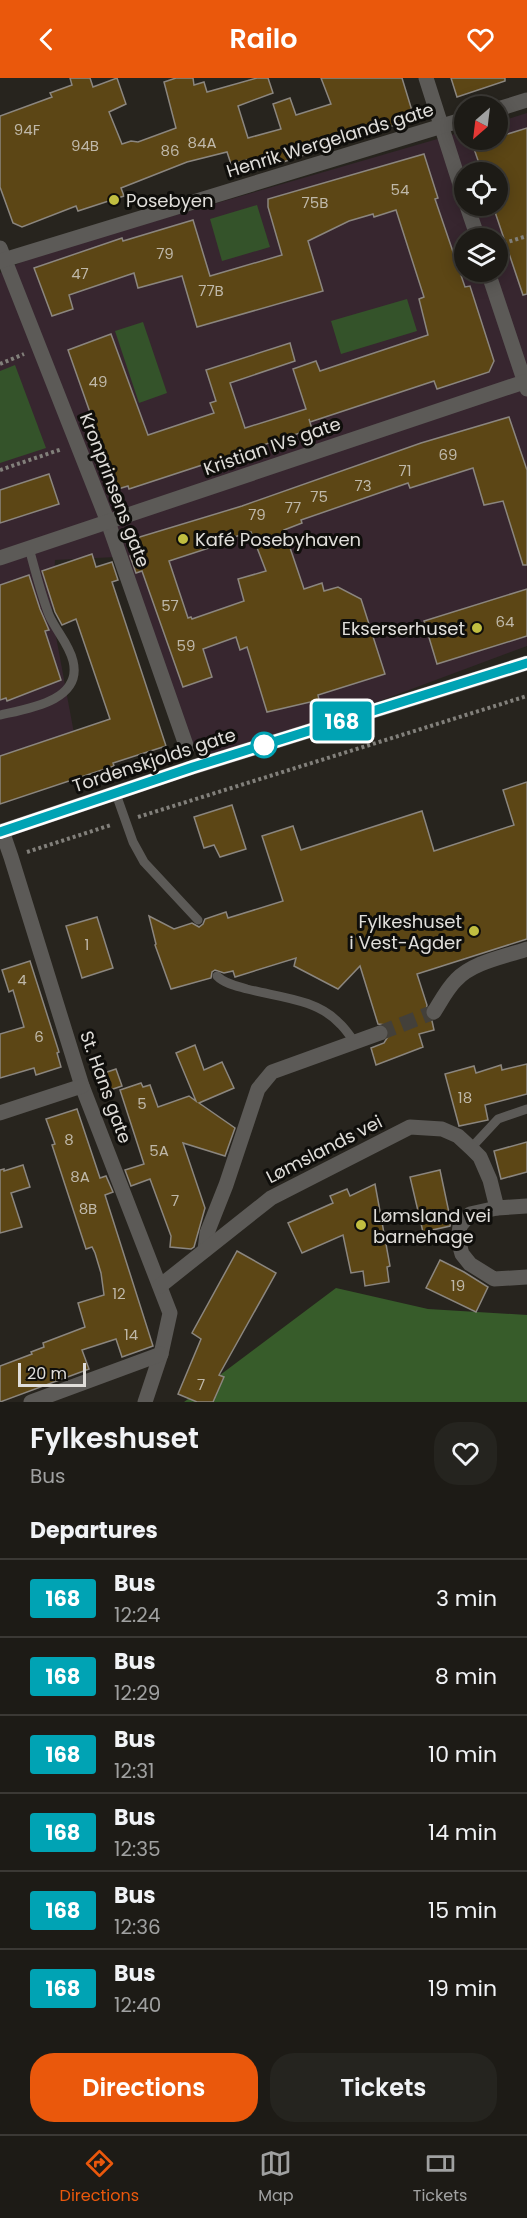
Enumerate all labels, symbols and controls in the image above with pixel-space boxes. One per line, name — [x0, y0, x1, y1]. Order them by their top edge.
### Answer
text: Railo — [230, 20, 297, 57]
icon: back — [30, 23, 63, 56]
icon: heart — [464, 23, 497, 56]
north arrow — [454, 96, 508, 150]
map controls — [454, 96, 508, 282]
street label: Henrik Wergelands gate — [223, 97, 437, 183]
house number: 94F — [14, 119, 41, 140]
house number: 84A — [187, 132, 217, 153]
house number: 94B — [71, 135, 99, 156]
house number: 86 — [161, 140, 180, 161]
button: locate — [454, 162, 508, 216]
house number: 54 — [391, 179, 409, 200]
place label: Posebyen — [126, 188, 213, 213]
house number: 75B — [302, 192, 328, 213]
marker: Posebyen — [107, 193, 121, 207]
button: layers — [454, 228, 508, 282]
house number: 79 — [156, 243, 174, 264]
house number: 47 — [71, 263, 89, 284]
house number: 77B — [198, 280, 224, 301]
house number: 49 — [89, 371, 107, 392]
street label: Kronprinsens gate — [74, 409, 156, 571]
street label: Kristian IVs gate — [200, 411, 344, 481]
house number: 69 — [439, 444, 457, 465]
house number: 71 — [399, 460, 412, 481]
house number: 73 — [354, 475, 372, 496]
house number: 75 — [310, 486, 328, 507]
house number: 77 — [285, 497, 301, 518]
house number: 79 — [248, 504, 266, 525]
place label: Kafé Posebyhaven — [195, 527, 361, 552]
marker: Kafé Posebyhaven — [176, 532, 190, 546]
house number: 57 — [161, 595, 179, 616]
house number: 64 — [496, 611, 514, 632]
place label: Ekserserhuset — [342, 616, 465, 641]
marker: Ekserserhuset — [470, 621, 484, 635]
house number: 59 — [177, 635, 195, 656]
line badge: 168 — [308, 702, 376, 740]
text: 168 — [325, 707, 359, 736]
street label: Tordenskjolds gate — [69, 722, 239, 798]
unlabelled marker — [251, 732, 277, 758]
place label: Fylkeshuset i Vest-Agder — [349, 909, 462, 955]
marker: Fylkeshuset i Vest-Agder — [467, 924, 481, 938]
house number: 1 — [85, 934, 89, 955]
house number: 4 — [17, 969, 27, 990]
house number: 6 — [34, 1026, 44, 1047]
street label: St. Hans gate — [74, 1027, 138, 1147]
house number: 18 — [458, 1087, 472, 1108]
house number: 5 — [137, 1093, 147, 1114]
street label: Lømslands vei — [262, 1109, 386, 1189]
house number: 8 — [64, 1129, 74, 1150]
house number: 5A — [149, 1140, 169, 1161]
house number: 8A — [70, 1166, 90, 1187]
house number: 7 — [171, 1190, 179, 1211]
house number: 8B — [79, 1198, 97, 1219]
place label: Lømsland vei barnehage — [373, 1203, 491, 1249]
marker: Lømsland vei barnehage — [354, 1218, 368, 1232]
house number: 19 — [451, 1275, 465, 1296]
house number: 12 — [112, 1283, 126, 1304]
house number: 14 — [124, 1324, 138, 1345]
scale bar — [18, 1360, 86, 1388]
text: 20 m — [27, 1362, 67, 1385]
house number: 7 — [197, 1374, 205, 1395]
text: Fylkeshuset — [30, 1419, 199, 1458]
button: heart — [434, 1422, 497, 1485]
text: Bus — [30, 1462, 66, 1490]
text: Departures — [30, 1515, 158, 1546]
text: Bus — [114, 1568, 156, 1599]
text: 3 min — [436, 1583, 497, 1614]
text: 168 — [46, 1584, 80, 1613]
text: 12:24 — [114, 1601, 160, 1629]
text: Bus — [114, 1646, 156, 1677]
text: 8 min — [435, 1661, 497, 1692]
text: 168 — [46, 1662, 80, 1691]
text: 12:29 — [114, 1679, 160, 1707]
text: Bus — [114, 1724, 156, 1755]
text: 10 min — [428, 1739, 497, 1770]
text: 168 — [46, 1740, 80, 1769]
text: 12:31 — [114, 1757, 154, 1785]
text: Bus — [114, 1802, 156, 1833]
text: 14 min — [428, 1817, 497, 1848]
text: 168 — [46, 1818, 80, 1847]
text: 12:35 — [114, 1835, 161, 1863]
text: Bus — [114, 1880, 156, 1911]
text: 15 min — [428, 1895, 497, 1926]
text: 168 — [46, 1896, 80, 1925]
text: 12:36 — [114, 1913, 161, 1941]
text: Bus — [114, 1958, 156, 1989]
text: 19 min — [428, 1973, 497, 2004]
text: 168 — [46, 1974, 80, 2003]
text: 12:40 — [114, 1991, 161, 2019]
button: Directions — [30, 2053, 258, 2122]
button: Tickets — [270, 2053, 497, 2122]
tab: Directions — [60, 2147, 139, 2208]
tab: Map — [258, 2147, 294, 2208]
tab: Tickets — [413, 2147, 467, 2208]

